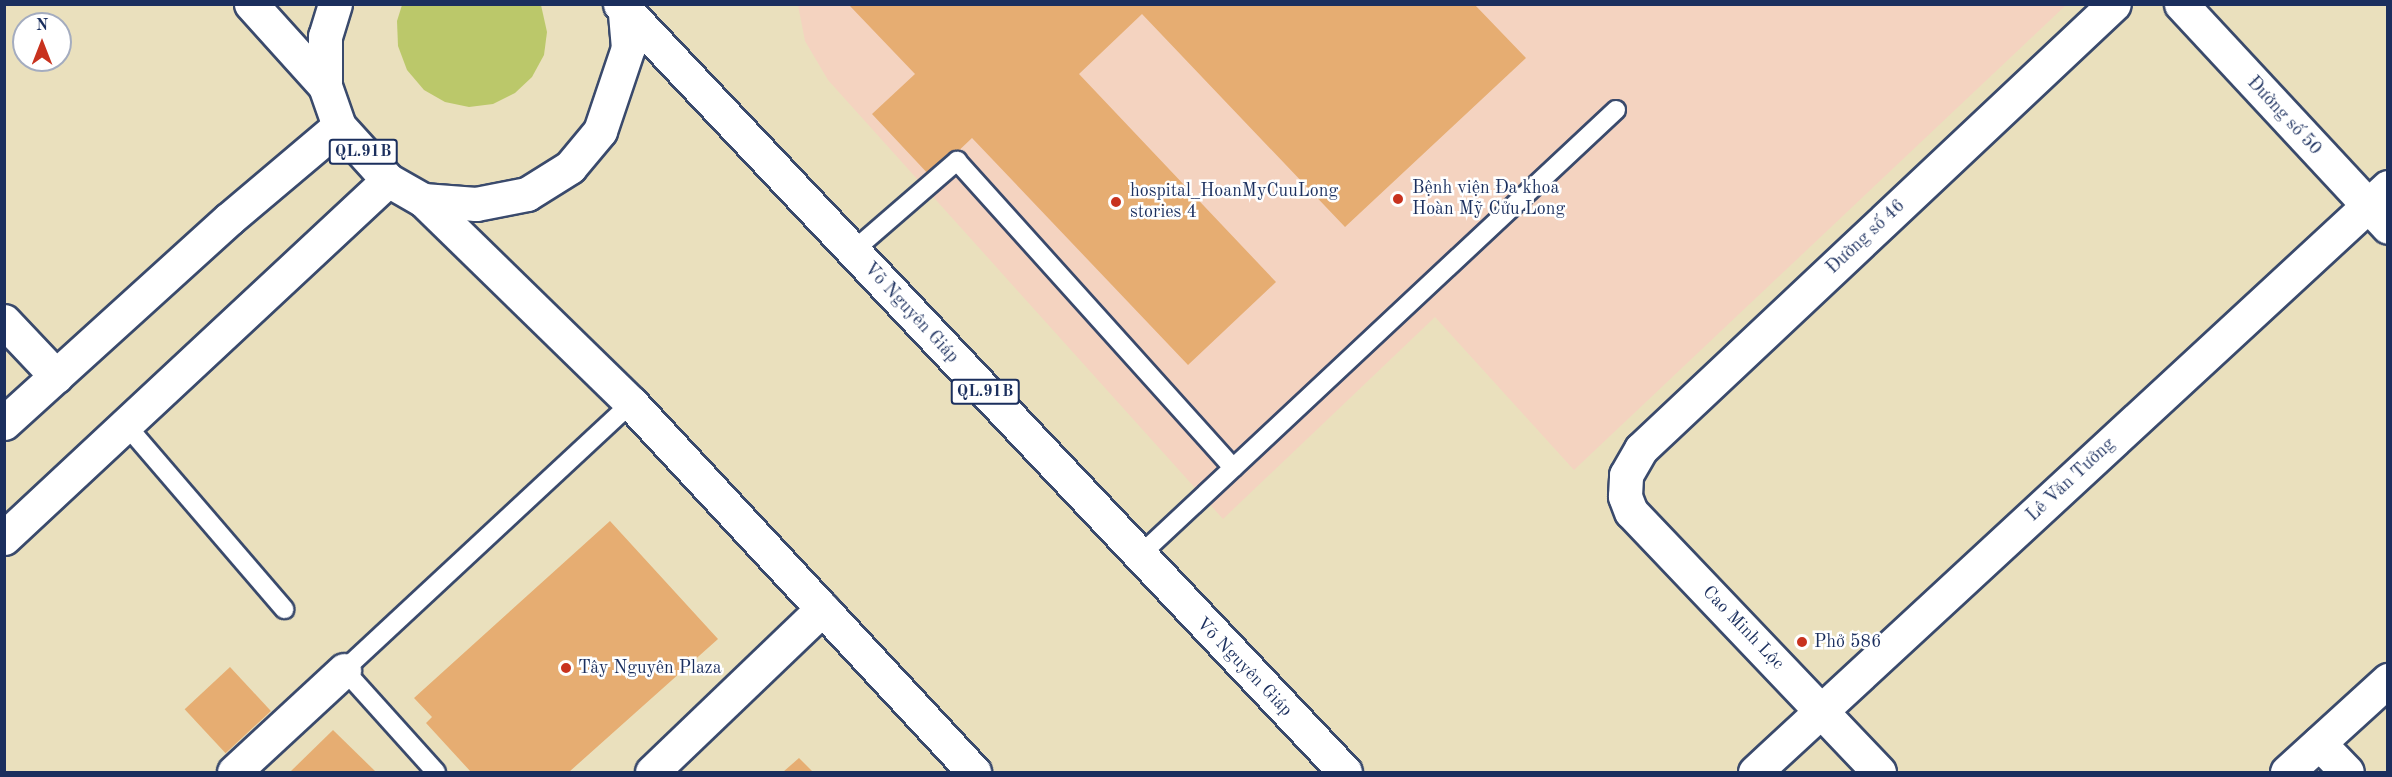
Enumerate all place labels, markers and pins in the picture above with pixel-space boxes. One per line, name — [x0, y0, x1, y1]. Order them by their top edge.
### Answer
place label: Bệnh viện Đa khoa Hoàn Mỹ Cửu Long — [1412, 178, 1565, 220]
place label: hospital_HoanMyCuuLong stories 4 — [1130, 181, 1338, 224]
marker: Bệnh viện Đa khoa Hoàn Mỹ Cửu Long — [1389, 190, 1407, 208]
marker: hospital_HoanMyCuuLong stories 4 — [1107, 193, 1125, 211]
place label: Phở 586 — [1814, 631, 1881, 653]
marker: Phở 586 — [1795, 635, 1809, 649]
place label: Tây Nguyên Plaza — [578, 657, 722, 679]
marker: Tây Nguyên Plaza — [559, 661, 573, 675]

